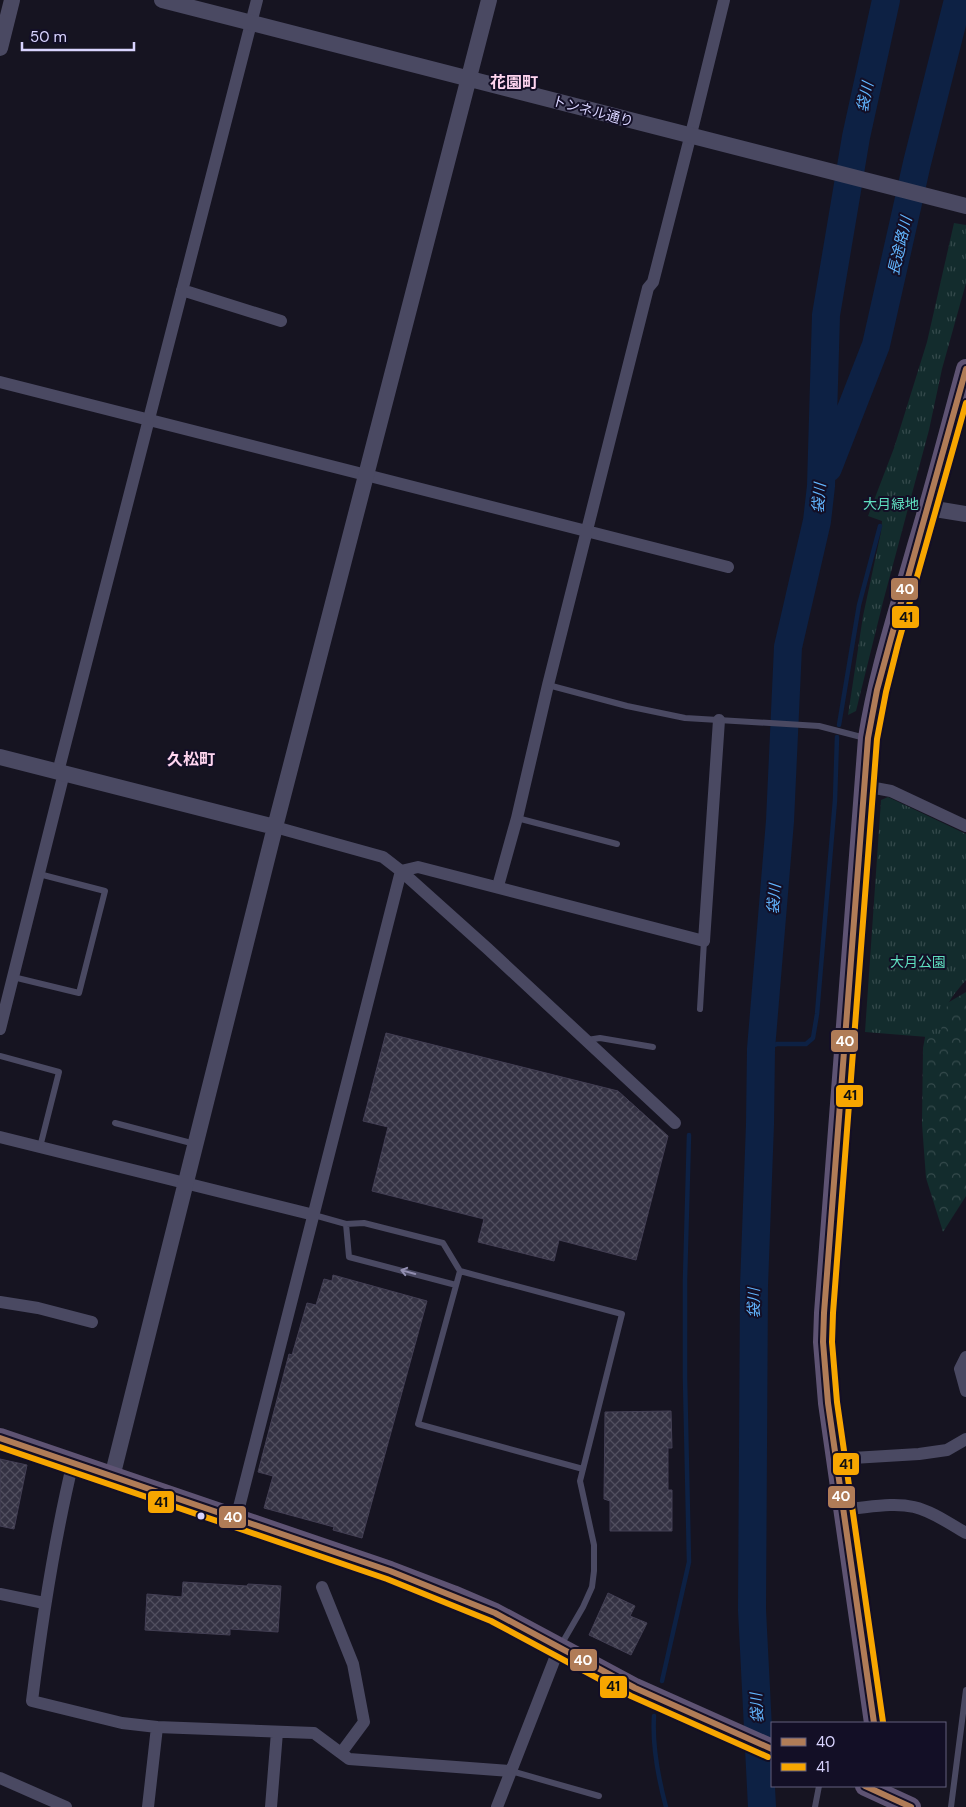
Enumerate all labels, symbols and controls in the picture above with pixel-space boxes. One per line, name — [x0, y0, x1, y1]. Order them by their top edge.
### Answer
scale bar — [22, 20, 135, 52]
text: 50 m — [30, 27, 67, 47]
district label: 花園町 — [490, 72, 538, 93]
water label: 袋川 — [852, 78, 878, 114]
street label: トンネル通り — [550, 91, 636, 131]
water label: 長途路川 — [884, 213, 917, 277]
water label: 袋川 — [808, 480, 830, 514]
park label: 大月緑地 — [863, 495, 919, 513]
line badge: 40 — [890, 577, 919, 601]
text: 40 — [896, 580, 915, 598]
line badge: 41 — [891, 605, 920, 629]
text: 41 — [899, 608, 913, 626]
district label: 久松町 — [167, 749, 215, 770]
water label: 袋川 — [763, 881, 785, 915]
park label: 大月公園 — [890, 953, 946, 971]
line badge: 40 — [830, 1029, 859, 1053]
text: 40 — [836, 1032, 855, 1050]
line badge: 41 — [835, 1084, 864, 1108]
text: 41 — [843, 1086, 857, 1104]
one-way arrow — [401, 1267, 417, 1276]
water label: 袋川 — [744, 1286, 764, 1318]
line badge: 41 — [832, 1452, 860, 1476]
text: 41 — [839, 1455, 853, 1473]
line badge: 40 — [827, 1485, 856, 1509]
text: 40 — [832, 1487, 851, 1505]
line badge: 41 — [147, 1490, 175, 1514]
text: 41 — [154, 1493, 168, 1511]
line badge: 40 — [218, 1505, 247, 1529]
text: 40 — [224, 1508, 243, 1526]
unlabelled marker — [196, 1511, 206, 1521]
line badge: 40 — [569, 1648, 598, 1672]
text: 40 — [574, 1651, 593, 1669]
line badge: 41 — [599, 1675, 628, 1699]
text: 41 — [606, 1677, 620, 1695]
water label: 袋川 — [746, 1691, 768, 1724]
legend — [771, 1722, 946, 1787]
text: 40 — [816, 1732, 835, 1752]
text: 41 — [816, 1757, 830, 1777]

